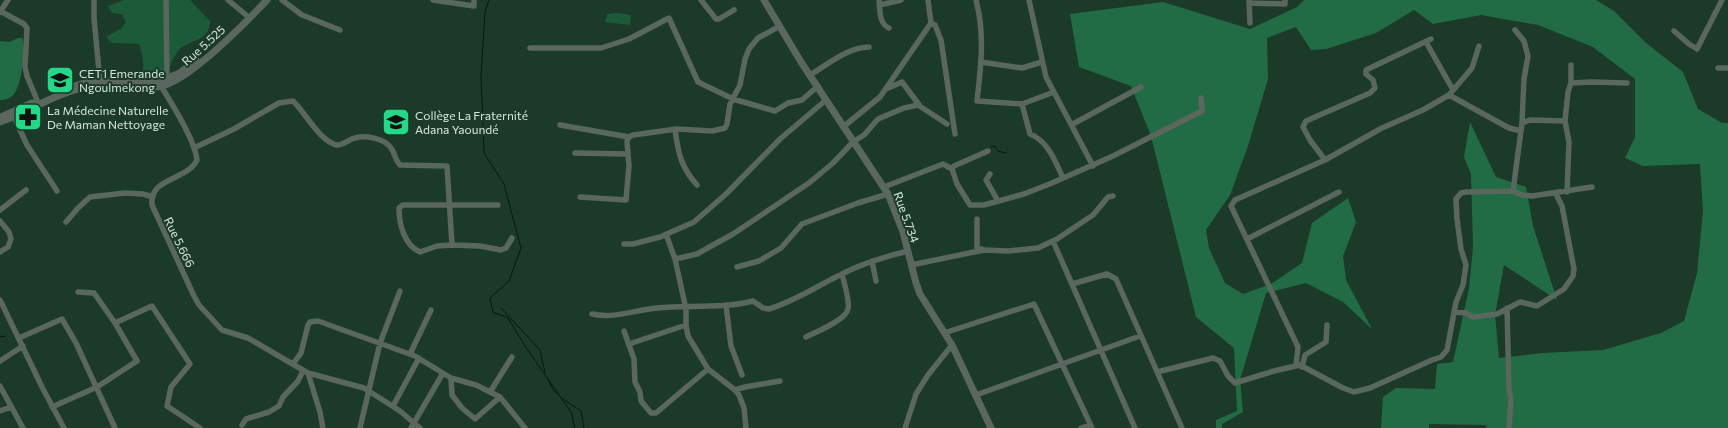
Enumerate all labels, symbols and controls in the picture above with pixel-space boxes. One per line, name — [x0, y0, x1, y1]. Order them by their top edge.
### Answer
street label: Rue 5.525 — [179, 22, 228, 68]
school or university icon: CET1 Emerande Ngoulmekong — [45, 65, 75, 95]
place label: CET1 Emerande Ngoulmekong — [79, 66, 164, 94]
pharmacy icon: La Médecine Naturelle De Maman Nettoyage — [13, 102, 43, 132]
place label: La Médecine Naturelle De Maman Nettoyage — [47, 103, 168, 131]
school or university icon: Collège La Fraternité Adana Yaoundé — [381, 107, 411, 137]
place label: Collège La Fraternité Adana Yaoundé — [415, 108, 528, 136]
street label: Rue 5.734 — [891, 190, 923, 244]
street label: Rue 5.666 — [162, 214, 198, 270]

